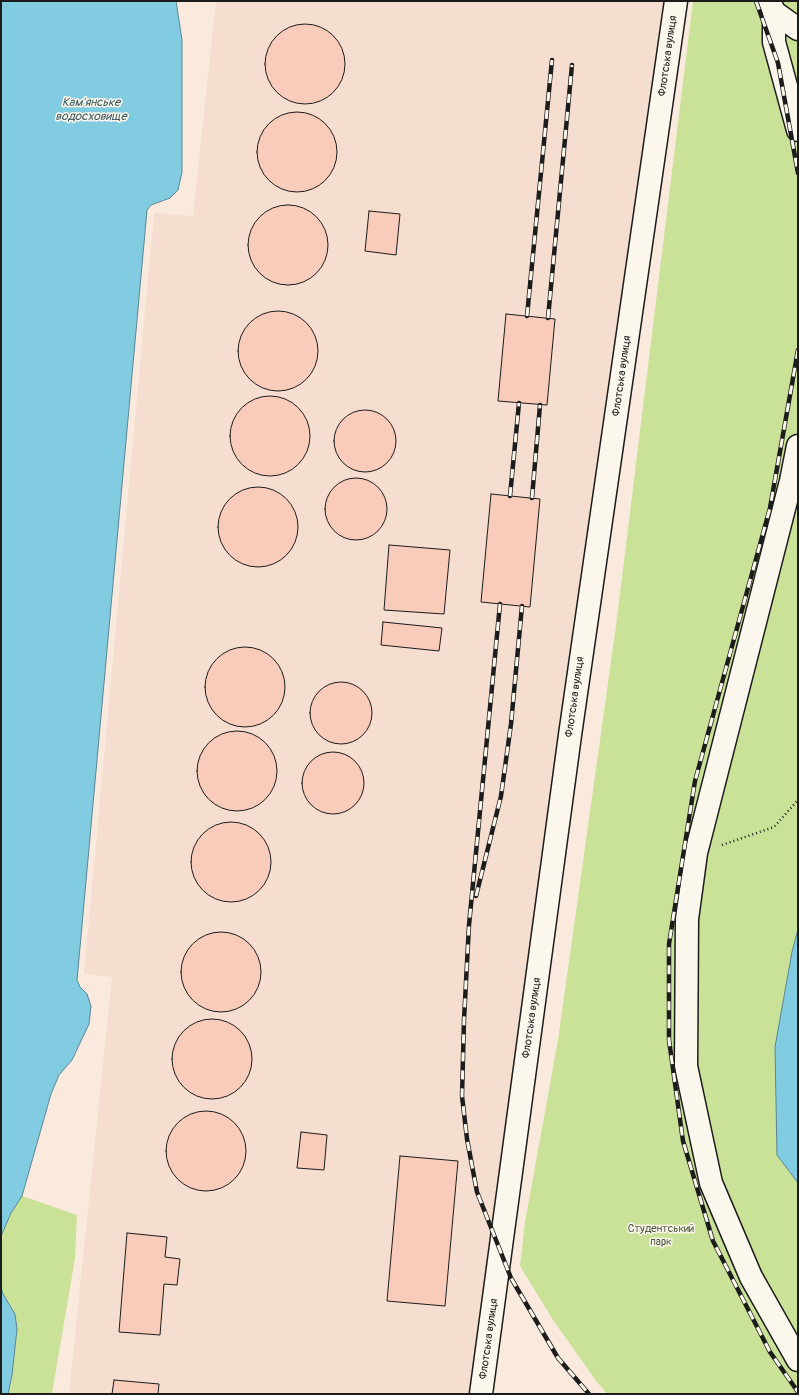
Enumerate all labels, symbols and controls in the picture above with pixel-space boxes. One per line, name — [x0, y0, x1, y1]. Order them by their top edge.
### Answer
street label: Флотська вулиця — [656, 15, 680, 97]
water label: Кам'янське водосховище — [55, 96, 127, 124]
street label: Флотська вулиця — [610, 335, 634, 417]
street label: Флотська вулиця — [563, 656, 587, 738]
street label: Флотська вулиця — [520, 977, 544, 1059]
park label: Студентський парк — [628, 1222, 694, 1248]
street label: Флотська вулиця — [477, 1298, 501, 1380]

